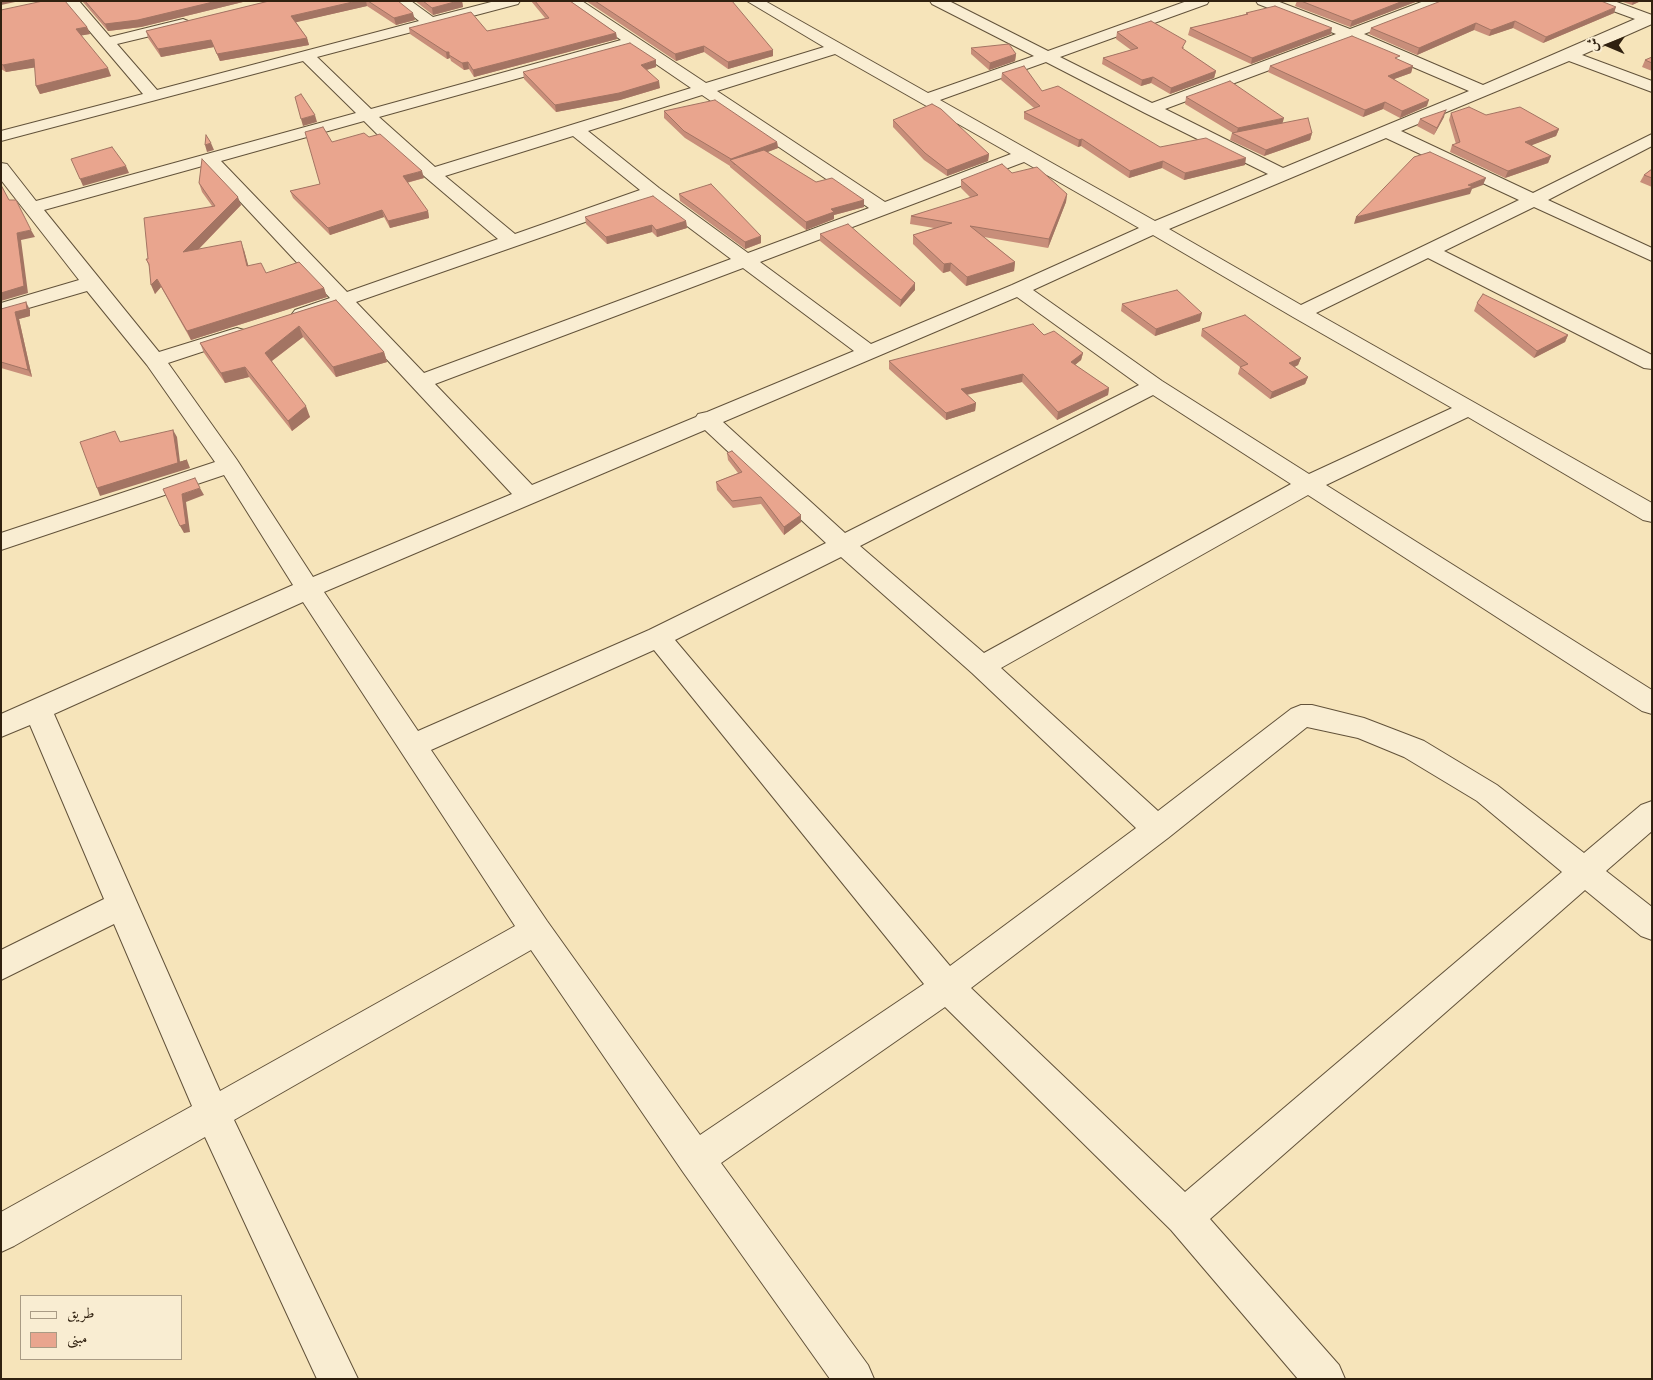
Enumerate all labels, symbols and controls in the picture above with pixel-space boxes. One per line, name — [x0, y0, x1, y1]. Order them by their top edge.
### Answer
north arrow — [1583, 20, 1633, 70]
text: ش — [1584, 38, 1602, 52]
legend — [20, 1295, 182, 1360]
text: طريق — [67, 1304, 94, 1323]
text: مبنى — [67, 1329, 87, 1348]

